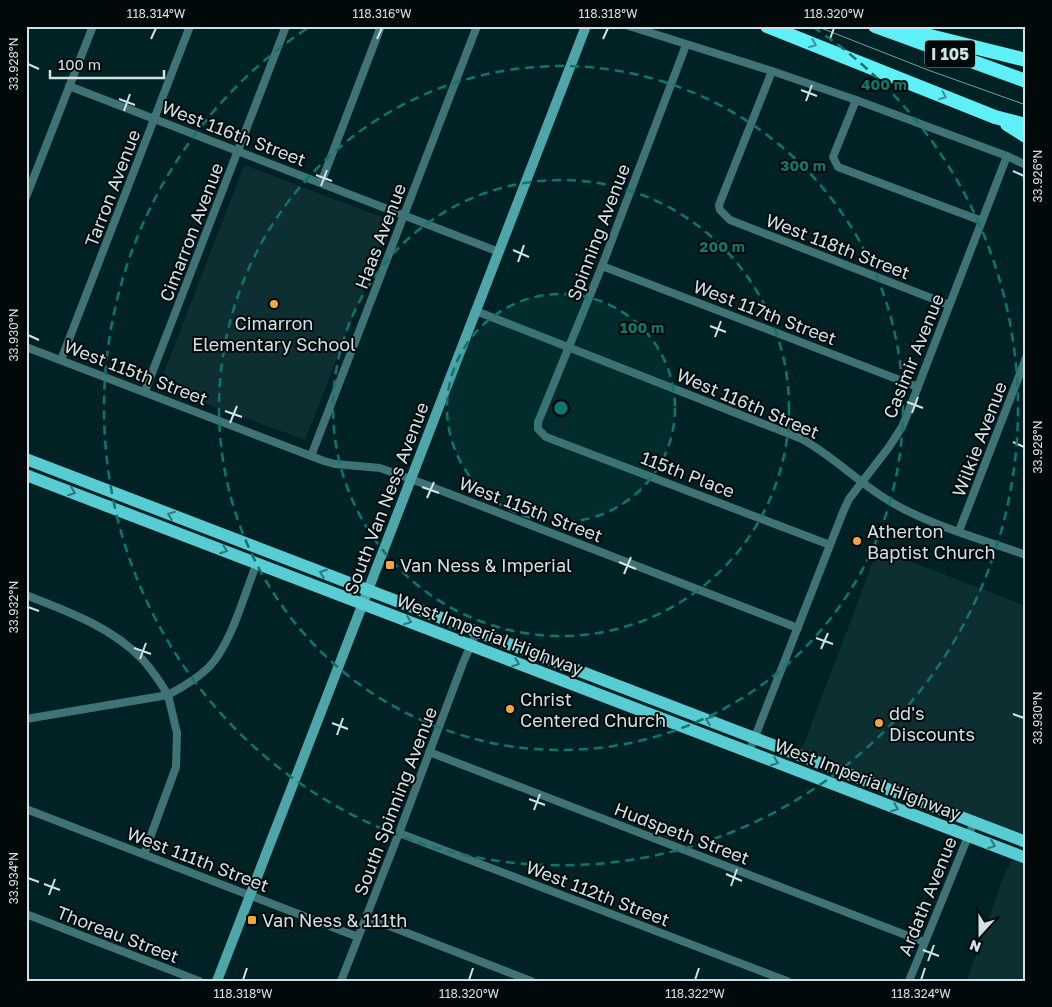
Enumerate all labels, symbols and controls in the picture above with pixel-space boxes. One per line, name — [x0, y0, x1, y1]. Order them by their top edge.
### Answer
text: 118.314°W — [127, 6, 186, 21]
text: 118.316°W — [353, 6, 412, 21]
text: 118.318°W — [579, 6, 638, 21]
text: 118.320°W — [804, 6, 865, 21]
text: 33.928°N — [6, 38, 21, 90]
one-way arrow — [808, 39, 816, 49]
road number: I 105 — [925, 41, 975, 68]
scale bar — [50, 48, 164, 80]
text: 100 m — [58, 55, 101, 73]
text: 400 m — [861, 75, 907, 93]
one-way arrow — [938, 90, 947, 100]
street label: West 116th Street — [159, 95, 309, 171]
street label: Tarron Avenue — [80, 126, 144, 250]
text: 33.926°N — [1030, 150, 1045, 202]
text: 300 m — [780, 156, 826, 174]
street label: Cimarron Avenue — [154, 159, 228, 305]
street label: Spinning Avenue — [562, 161, 634, 303]
street label: Haas Avenue — [350, 180, 410, 292]
street label: West 118th Street — [763, 208, 913, 284]
text: 200 m — [699, 237, 745, 255]
street label: West 117th Street — [690, 275, 840, 349]
street label: Casimir Avenue — [878, 290, 948, 422]
marker: Cimarron Elementary School — [268, 298, 280, 310]
text: 33.930°N — [6, 308, 21, 362]
place label: Cimarron Elementary School — [192, 312, 356, 355]
text: 100 m — [620, 318, 664, 336]
street label: West 115th Street — [61, 334, 211, 410]
street label: West 116th Street — [673, 363, 823, 443]
street label: Wilkie Avenue — [947, 378, 1011, 500]
street label: South Van Ness Avenue — [339, 399, 433, 597]
centre of rings — [552, 399, 570, 417]
text: 33.928°N — [1030, 421, 1045, 473]
street label: 115th Place — [638, 446, 738, 502]
street label: West 115th Street — [456, 471, 606, 547]
one-way arrow — [67, 486, 76, 496]
one-way arrow — [167, 511, 176, 521]
place label: Atherton Baptist Church — [867, 520, 995, 563]
marker: Atherton Baptist Church — [851, 535, 863, 547]
one-way arrow — [219, 544, 227, 554]
place label: Van Ness & Imperial — [400, 554, 572, 576]
marker: Van Ness & Imperial — [384, 559, 396, 571]
one-way arrow — [319, 569, 328, 579]
text: 33.932°N — [6, 581, 21, 633]
street label: West Imperial Highway — [394, 588, 586, 680]
one-way arrow — [403, 615, 412, 625]
one-way arrow — [511, 656, 520, 667]
place label: Christ Centered Church — [520, 688, 666, 731]
text: 33.930°N — [1030, 691, 1045, 745]
place label: dd's Discounts — [889, 702, 975, 745]
street label: South Spinning Avenue — [349, 703, 441, 899]
marker: Christ Centered Church — [504, 703, 516, 715]
one-way arrow — [705, 716, 714, 727]
marker: dd's Discounts — [873, 717, 885, 729]
street label: West Imperial Highway — [772, 733, 964, 825]
one-way arrow — [770, 756, 779, 766]
street label: Hudspeth Street — [611, 797, 753, 869]
one-way arrow — [891, 802, 899, 812]
street label: West 111th Street — [124, 822, 272, 896]
street label: Ardath Avenue — [893, 833, 961, 959]
one-way arrow — [988, 839, 996, 849]
text: 33.934°N — [6, 852, 21, 904]
street label: West 112th Street — [523, 855, 673, 931]
street label: Thoreau Street — [54, 901, 182, 967]
place label: Van Ness & 111th — [262, 909, 407, 931]
north arrow — [954, 910, 1004, 960]
marker: Van Ness & 111th — [246, 914, 258, 926]
text: N — [967, 937, 983, 956]
text: 118.318°W — [214, 986, 273, 1001]
text: 118.320°W — [439, 986, 500, 1001]
text: 118.322°W — [665, 986, 725, 1001]
text: 118.324°W — [891, 986, 951, 1001]

